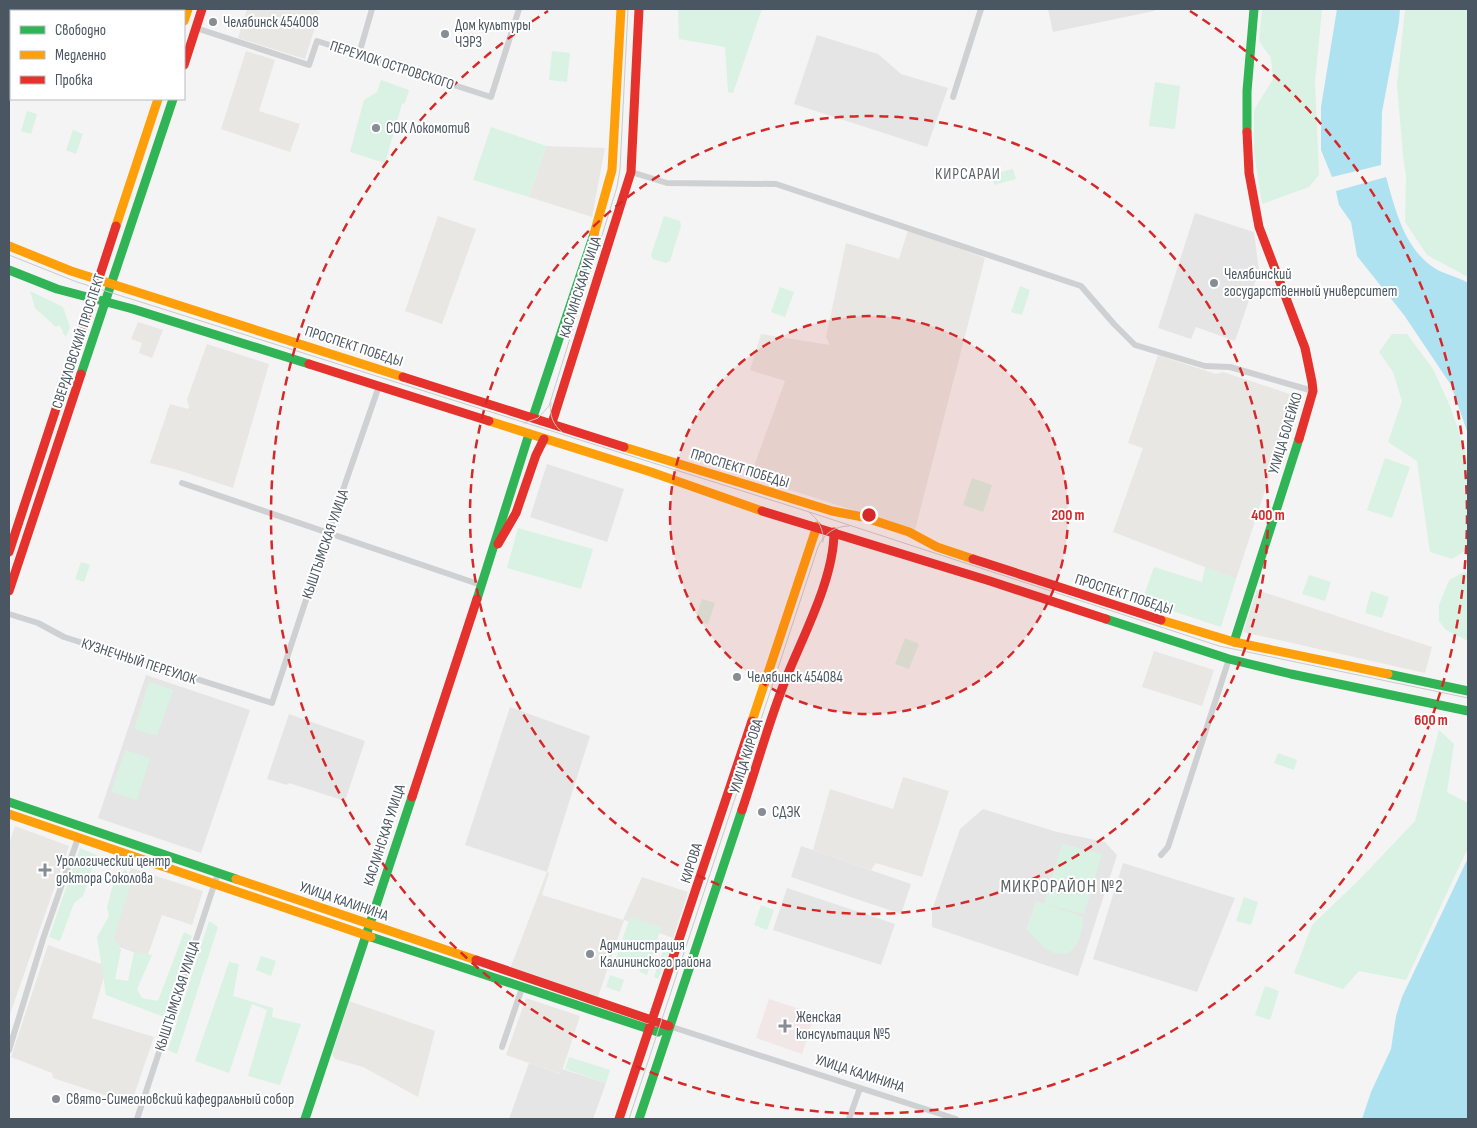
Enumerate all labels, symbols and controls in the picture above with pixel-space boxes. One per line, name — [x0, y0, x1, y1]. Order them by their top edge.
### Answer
legend — [10, 10, 185, 100]
place label: Челябинск 454008 — [223, 13, 319, 32]
marker: Челябинск 454008 — [207, 16, 219, 28]
place label: Дом культуры ЧЭРЗ — [455, 16, 531, 52]
text: Свободно — [55, 21, 106, 40]
marker: Дом культуры ЧЭРЗ — [439, 28, 451, 40]
street label: ПЕРЕУЛОК ОСТРОВСКОГО — [327, 36, 456, 95]
text: Медленно — [55, 46, 106, 65]
text: Пробка — [55, 71, 93, 90]
place label: СОК Локомотив — [386, 119, 470, 138]
marker: СОК Локомотив — [370, 122, 382, 134]
district label: КИРСАРАИ — [935, 165, 1001, 184]
street label: КАСЛИНСКАЯ УЛИЦА — [555, 233, 606, 340]
place label: Челябинский государственный университет — [1224, 265, 1397, 301]
street label: СВЕРДЛОВСКИЙ ПРОСПЕКТ — [48, 271, 109, 411]
marker: Челябинский государственный университет — [1208, 277, 1220, 289]
street label: ПРОСПЕКТ ПОБЕДЫ — [302, 322, 405, 371]
street label: УЛИЦА БОЛЕЙКО — [1264, 390, 1307, 476]
street label: ПРОСПЕКТ ПОБЕДЫ — [688, 444, 791, 492]
street label: КЫШТЫМСКАЯ УЛИЦА — [298, 486, 353, 601]
centre of rings — [860, 506, 878, 524]
text: 200 m — [1051, 506, 1085, 525]
text: 400 m — [1251, 506, 1285, 525]
street label: ПРОСПЕКТ ПОБЕДЫ — [1072, 570, 1175, 619]
street label: КУЗНЕЧНЫЙ ПЕРЕУЛОК — [79, 634, 199, 689]
place label: Челябинск 454084 — [747, 668, 843, 687]
marker: Челябинск 454084 — [731, 671, 743, 683]
text: 600 m — [1414, 711, 1448, 730]
street label: УЛИЦА КИРОВА — [725, 716, 768, 796]
street label: КАСЛИНСКАЯ УЛИЦА — [359, 781, 410, 888]
place label: СДЭК — [772, 803, 800, 822]
marker: СДЭК — [756, 806, 768, 818]
street label: КИРОВА — [676, 840, 707, 886]
place label: Урологический центр доктора Соколова — [56, 852, 171, 888]
marker: Урологический центр доктора Соколова — [38, 863, 52, 877]
district label: МИКРОРАЙОН №2 — [1000, 876, 1124, 897]
street label: УЛИЦА КАЛИНИНА — [297, 877, 391, 926]
place label: Администрация Калининского района — [599, 936, 711, 972]
street label: КЫШТЫМСКАЯ УЛИЦА — [151, 938, 204, 1054]
marker: Администрация Калининского района — [584, 948, 596, 960]
place label: Женская консультация №5 — [796, 1008, 890, 1044]
marker: Женская консультация №5 — [778, 1019, 792, 1033]
street label: УЛИЦА КАЛИНИНА — [813, 1050, 908, 1097]
place label: Свято-Симеоновский кафедральный собор — [66, 1090, 294, 1109]
marker: Свято-Симеоновский кафедральный собор — [50, 1093, 62, 1105]

